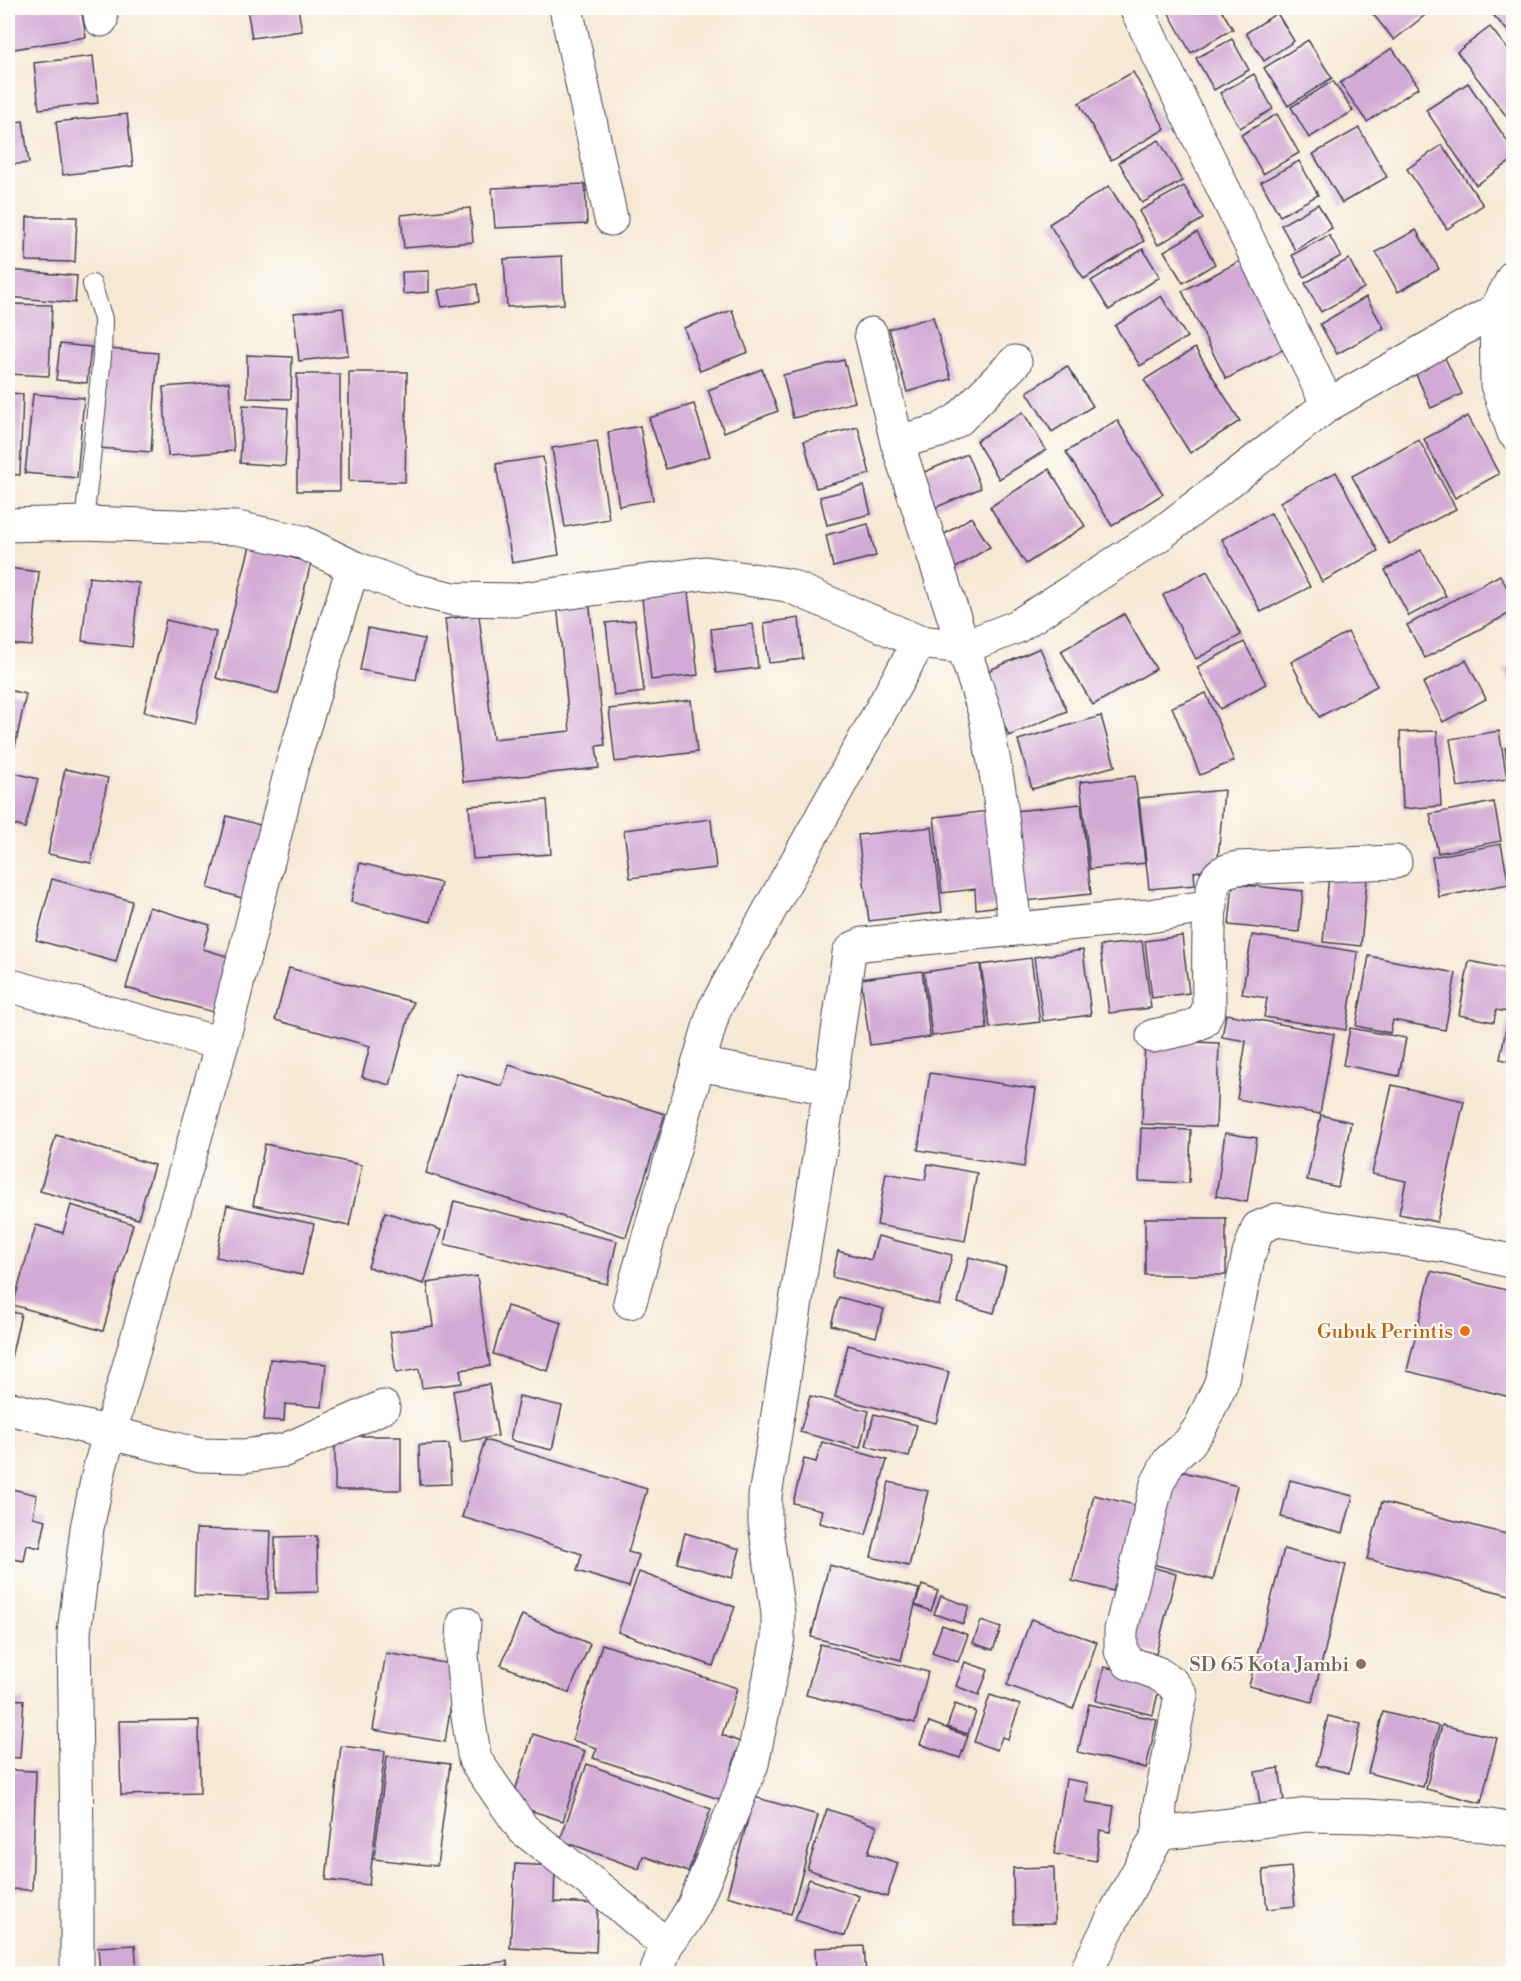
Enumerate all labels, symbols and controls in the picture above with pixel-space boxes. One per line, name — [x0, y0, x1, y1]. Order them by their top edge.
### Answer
place label: Gubuk Perintis — [1317, 1320, 1453, 1345]
marker: Gubuk Perintis — [1458, 1324, 1472, 1338]
place label: SD 65 Kota Jambi — [1189, 1653, 1349, 1678]
marker: SD 65 Kota Jambi — [1354, 1657, 1368, 1671]

